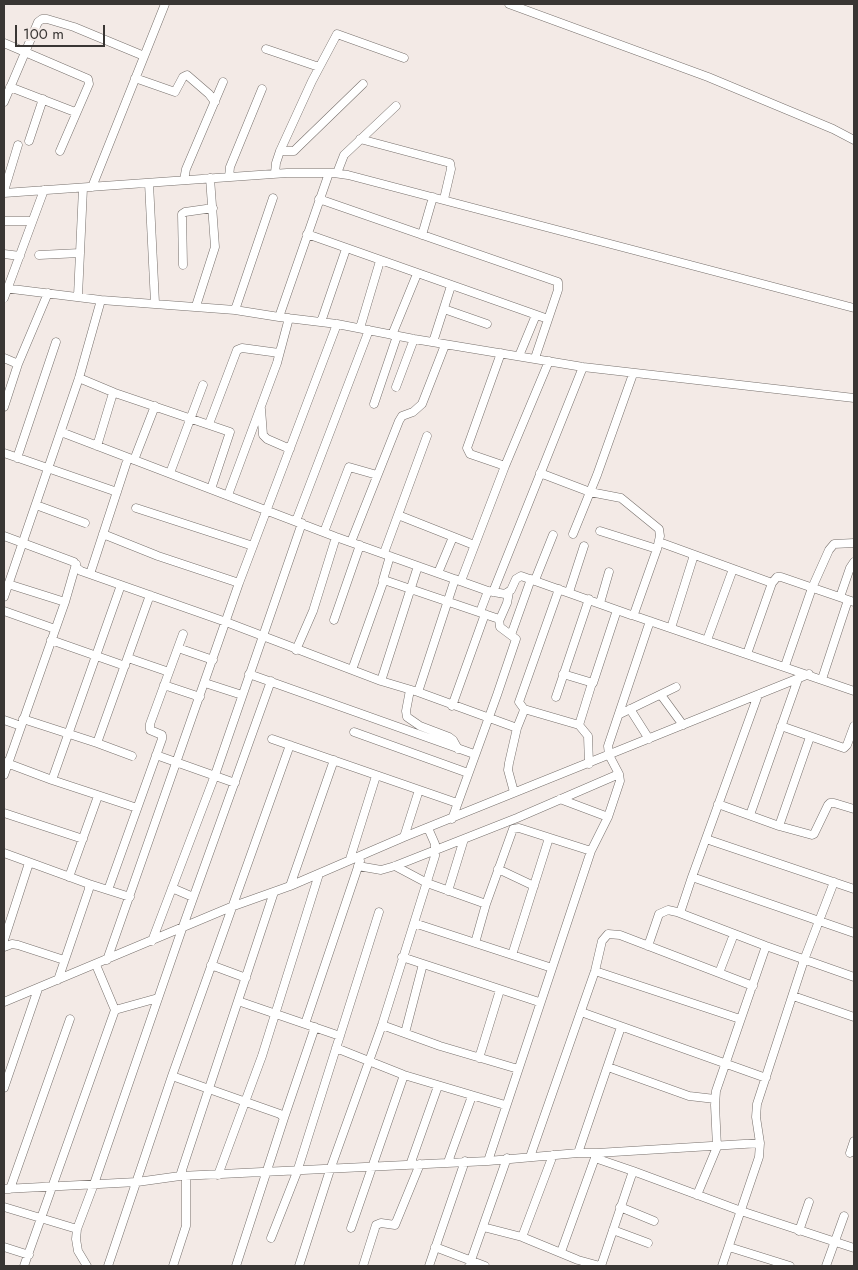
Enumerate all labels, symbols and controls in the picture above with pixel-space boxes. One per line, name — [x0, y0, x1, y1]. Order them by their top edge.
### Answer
scale bar — [18, 15, 108, 47]
text: 100 m — [23, 23, 64, 45]

